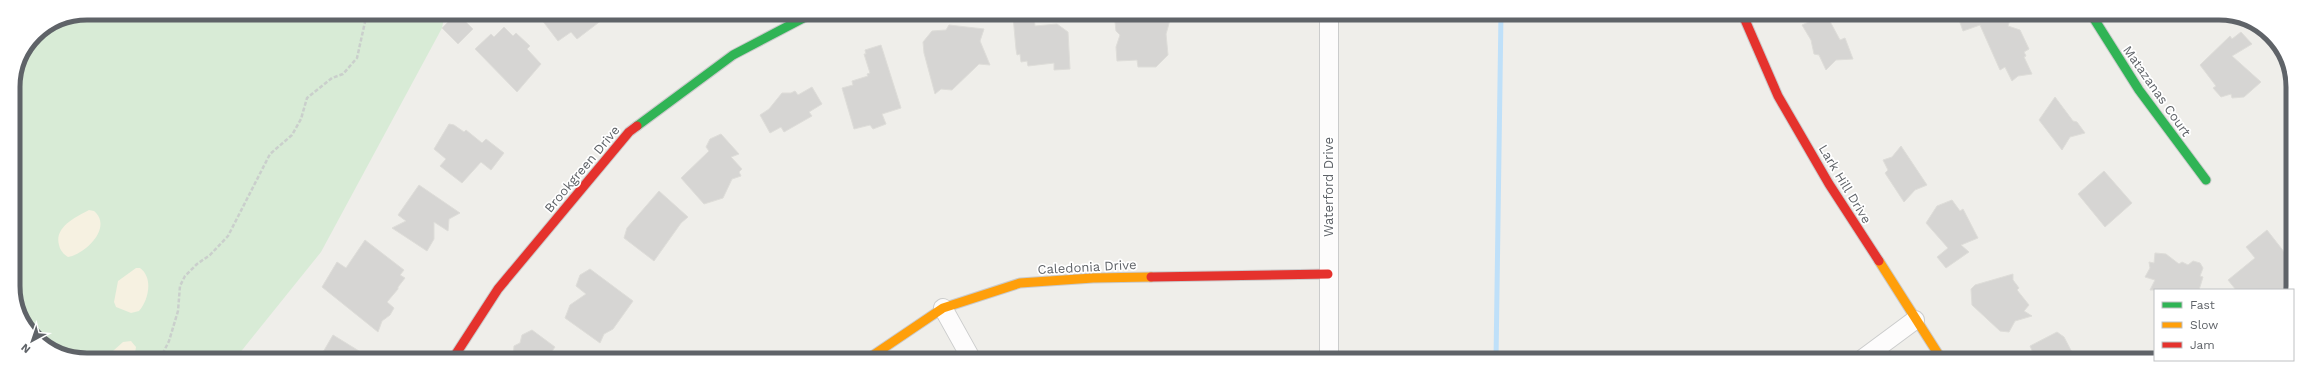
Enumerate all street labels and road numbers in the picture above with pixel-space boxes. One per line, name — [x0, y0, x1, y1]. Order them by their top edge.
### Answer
street label: Matazanas Court — [2120, 43, 2194, 140]
street label: Brookgreen Drive — [541, 123, 623, 215]
street label: Waterford Drive — [1321, 137, 1336, 237]
street label: Lark Hill Drive — [1816, 142, 1874, 226]
street label: Caledonia Drive — [1037, 257, 1137, 277]

